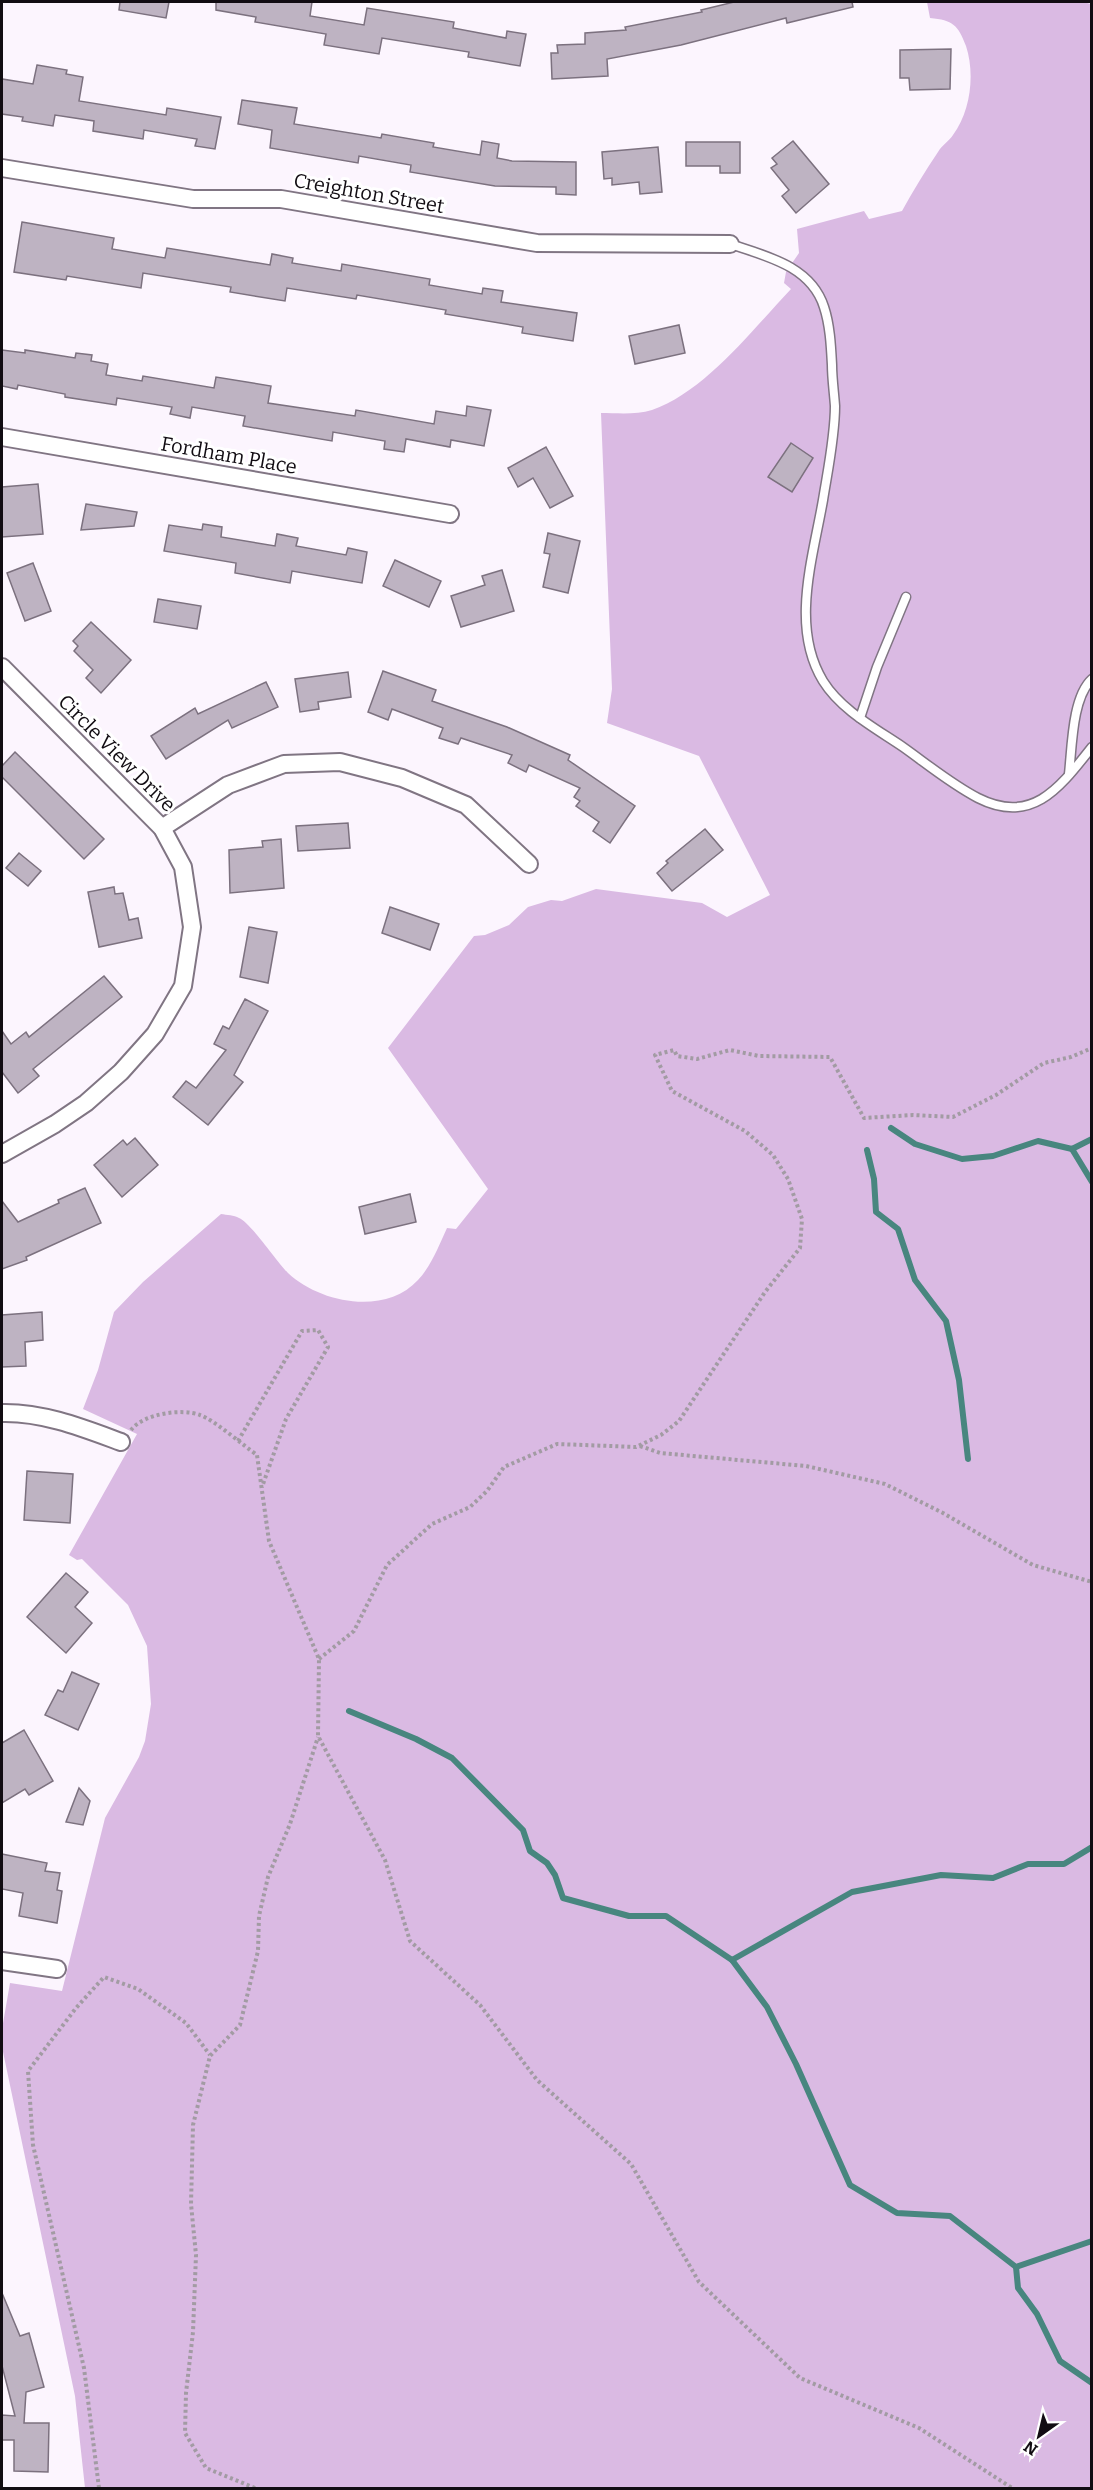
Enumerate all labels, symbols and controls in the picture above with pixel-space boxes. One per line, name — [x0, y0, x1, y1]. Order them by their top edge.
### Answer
street label: Creighton Street — [292, 168, 446, 218]
street label: Fordham Place — [159, 431, 299, 479]
street label: Circle View Drive — [53, 689, 181, 817]
north arrow — [1009, 2406, 1069, 2466]
text: N — [1020, 2437, 1041, 2459]

